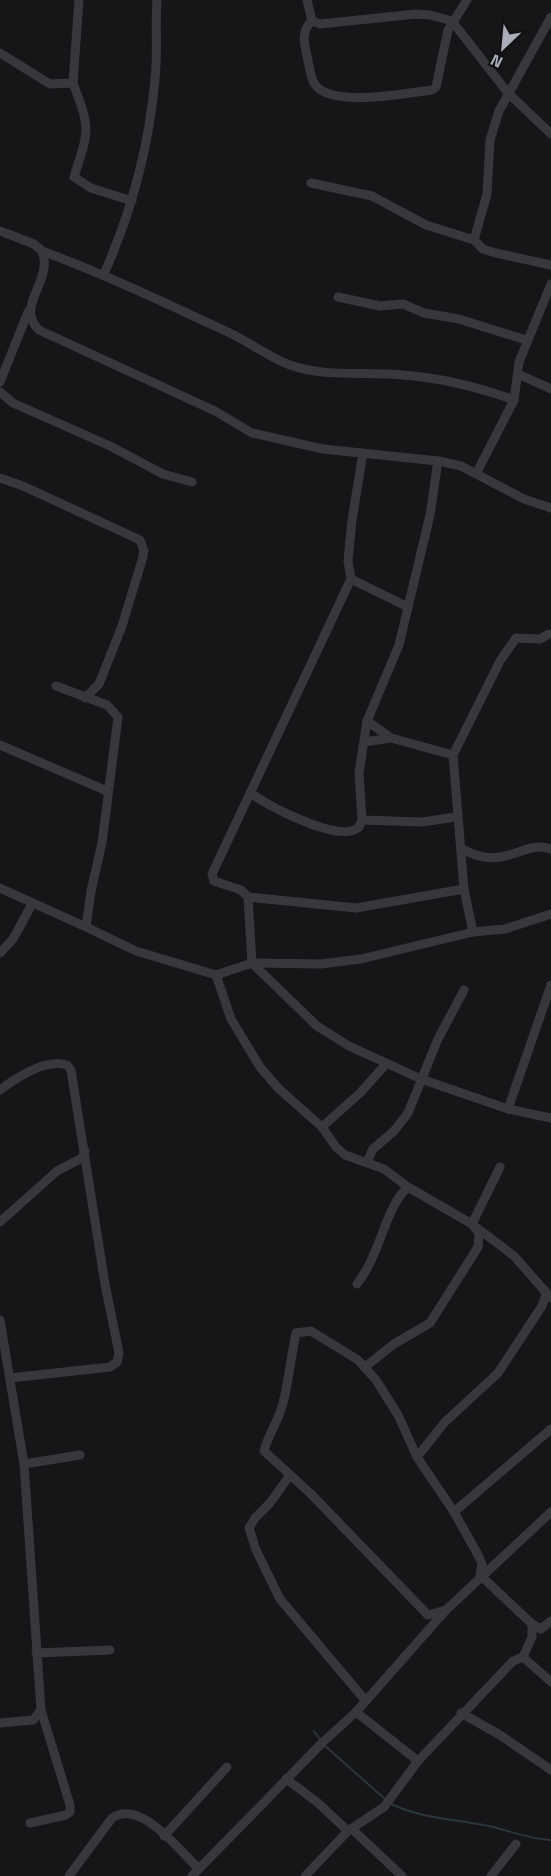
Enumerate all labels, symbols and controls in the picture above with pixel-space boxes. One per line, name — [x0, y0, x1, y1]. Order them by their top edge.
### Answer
north arrow — [473, 18, 533, 78]
text: N — [486, 48, 507, 75]

